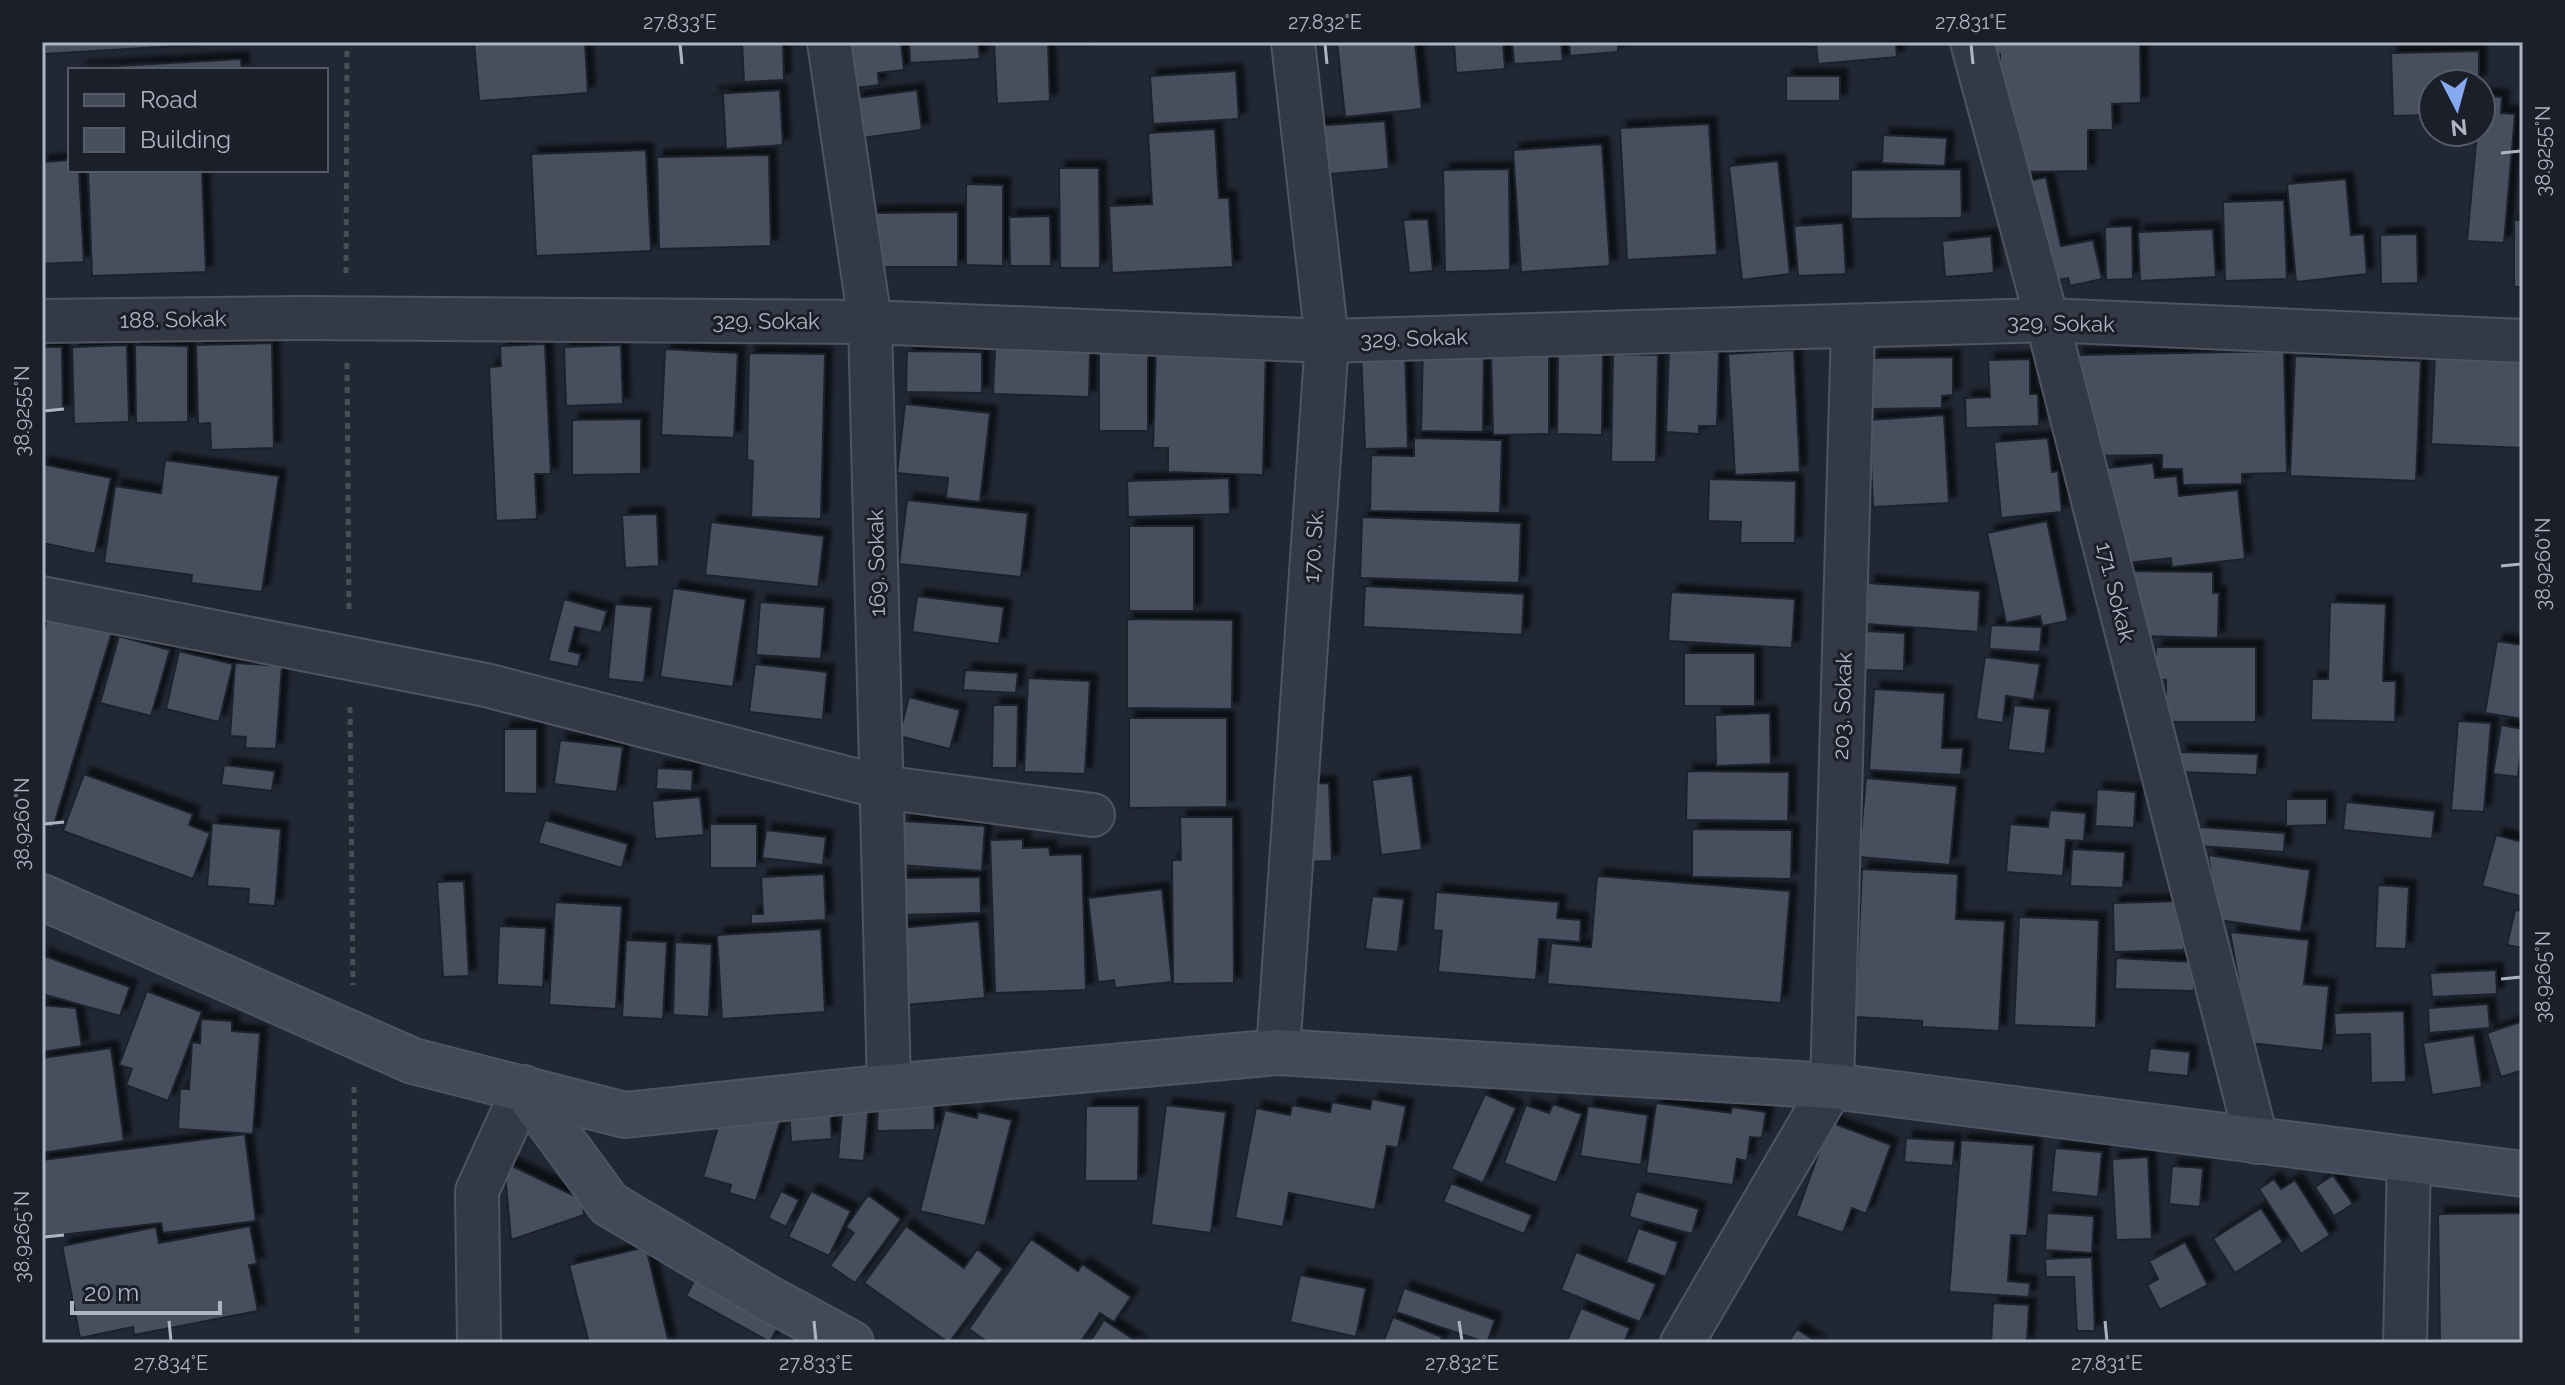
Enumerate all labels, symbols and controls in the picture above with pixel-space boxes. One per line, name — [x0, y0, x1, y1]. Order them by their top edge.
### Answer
text: 27.833°E — [643, 10, 717, 34]
text: 27.832°E — [1288, 10, 1362, 34]
text: 27.831°E — [1935, 10, 2007, 34]
legend — [68, 68, 328, 172]
north arrow — [2417, 68, 2497, 148]
text: Road — [140, 85, 198, 114]
text: 38.9255°N — [2531, 105, 2555, 197]
text: N — [2449, 114, 2469, 142]
text: Building — [140, 125, 231, 154]
street label: 188. Sokak — [119, 305, 227, 333]
street label: 329. Sokak — [712, 308, 820, 334]
street label: 329. Sokak — [2007, 309, 2115, 337]
street label: 329. Sokak — [1360, 323, 1469, 353]
text: 38.9255°N — [10, 365, 34, 457]
street label: 170. Sk. — [1297, 508, 1329, 584]
street label: 169. Sokak — [862, 509, 890, 617]
text: 38.9260°N — [2531, 517, 2555, 611]
street label: 171. Sokak — [2091, 539, 2141, 645]
street label: 203. Sokak — [1827, 651, 1857, 760]
text: 38.9260°N — [10, 777, 34, 871]
text: 38.9265°N — [2531, 931, 2555, 1023]
text: 38.9265°N — [10, 1191, 34, 1283]
scale bar — [72, 1265, 220, 1315]
text: 20 m — [84, 1278, 139, 1307]
text: 27.834°E — [134, 1351, 208, 1375]
text: 27.833°E — [779, 1351, 853, 1375]
text: 27.832°E — [1425, 1351, 1499, 1375]
text: 27.831°E — [2071, 1351, 2143, 1375]

